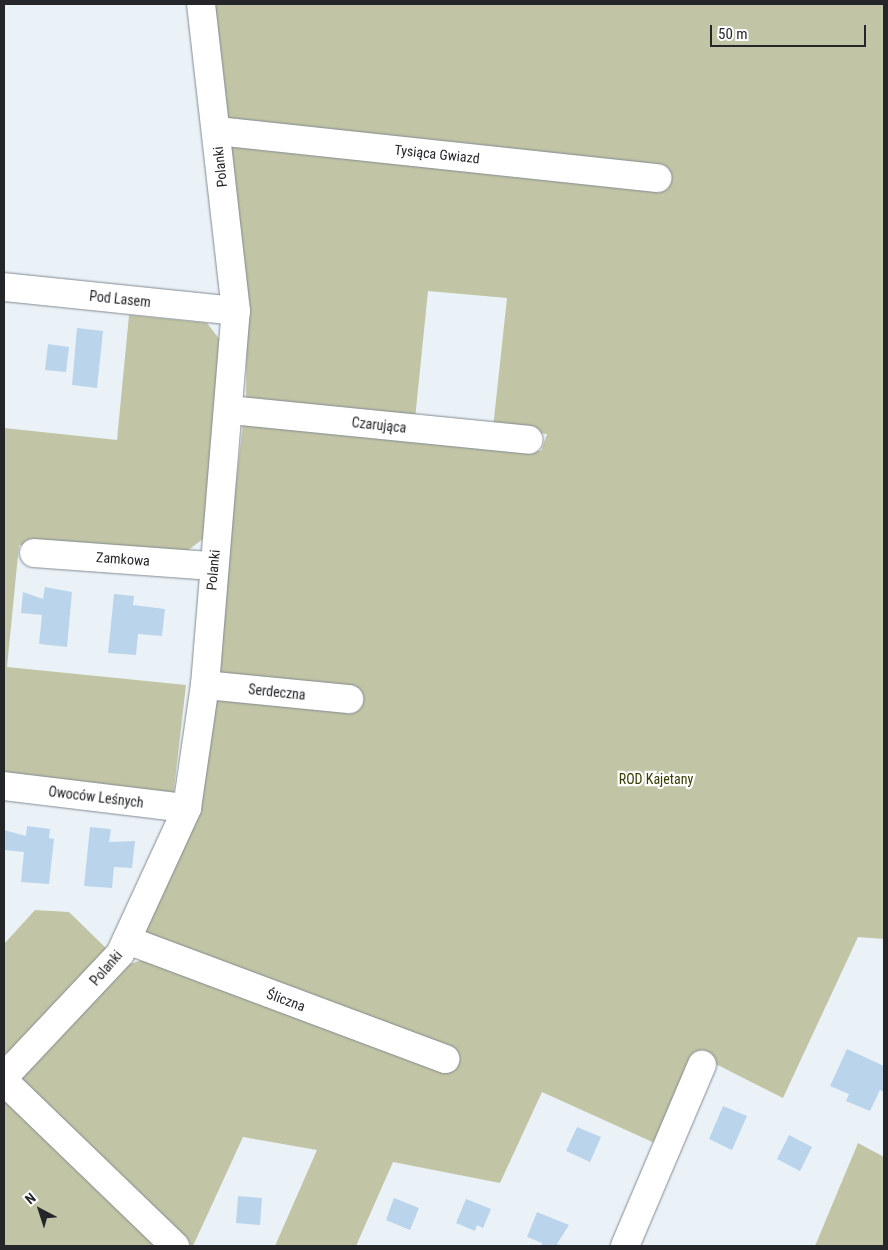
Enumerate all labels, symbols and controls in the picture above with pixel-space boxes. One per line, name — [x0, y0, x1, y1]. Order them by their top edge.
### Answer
scale bar — [713, 15, 869, 47]
text: 50 m — [718, 25, 748, 43]
street label: Tysiąca Gwiazd — [394, 141, 480, 167]
street label: Polanki — [210, 146, 230, 188]
street label: Pod Lasem — [88, 287, 152, 311]
street label: Czarująca — [351, 414, 407, 436]
street label: Zamkowa — [96, 549, 150, 569]
street label: Polanki — [203, 549, 223, 591]
street label: Serdeczna — [247, 681, 307, 703]
park label: ROD Kajetany — [619, 771, 693, 787]
street label: Owoców Leśnych — [47, 783, 145, 811]
street label: Polanki — [86, 947, 126, 989]
street label: Śliczna — [264, 985, 308, 1015]
north arrow — [15, 1185, 65, 1235]
text: N — [22, 1190, 39, 1207]

